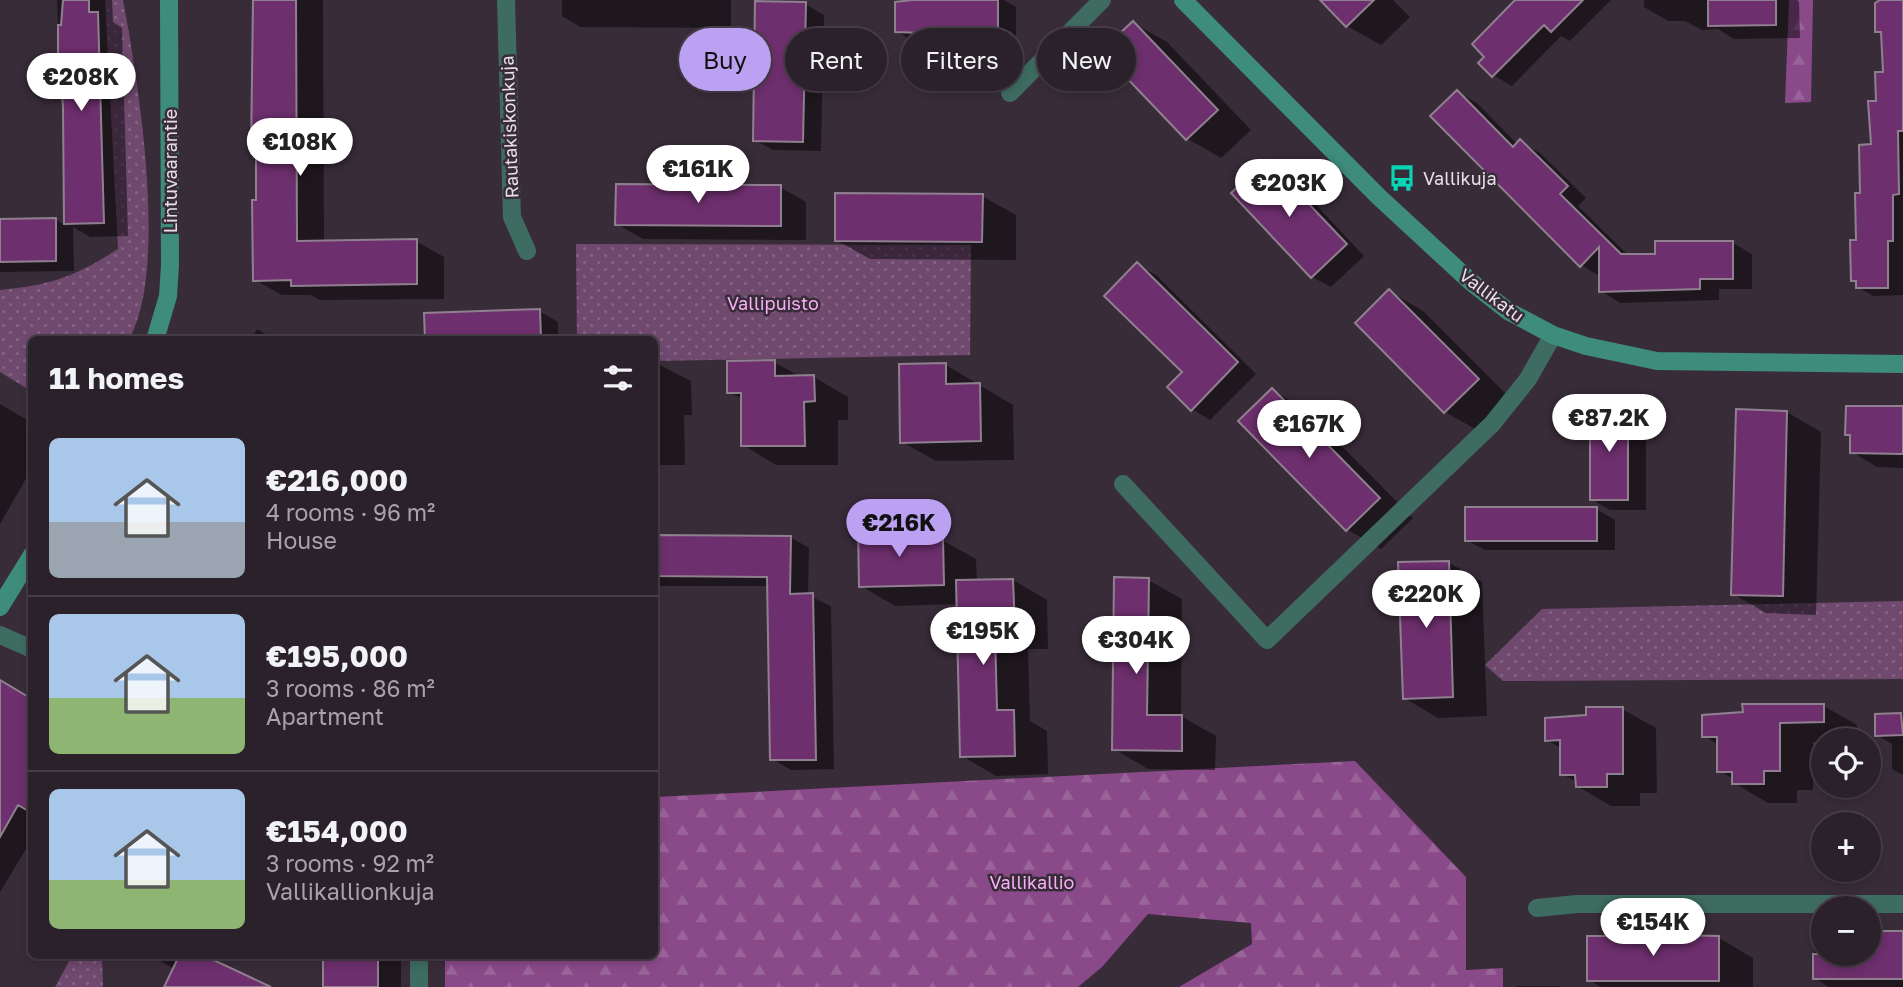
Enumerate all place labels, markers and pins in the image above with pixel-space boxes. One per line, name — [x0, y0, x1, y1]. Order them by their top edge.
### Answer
pin: €208K — [32, 54, 130, 113]
pin: €108K — [251, 118, 349, 178]
pin: €161K — [649, 146, 747, 205]
pin: €203K — [1240, 160, 1338, 219]
bus stop icon: Vallikuja — [1387, 163, 1417, 193]
place label: Vallikuja — [1423, 167, 1497, 189]
pin: €87.2K — [1552, 394, 1666, 454]
pin: €167K — [1260, 400, 1358, 460]
pin: €216K — [850, 500, 948, 559]
pin: €220K — [1377, 570, 1475, 630]
pin: €195K — [934, 608, 1032, 667]
pin: €304K — [1087, 616, 1185, 676]
pin: €154K — [1604, 898, 1702, 958]

